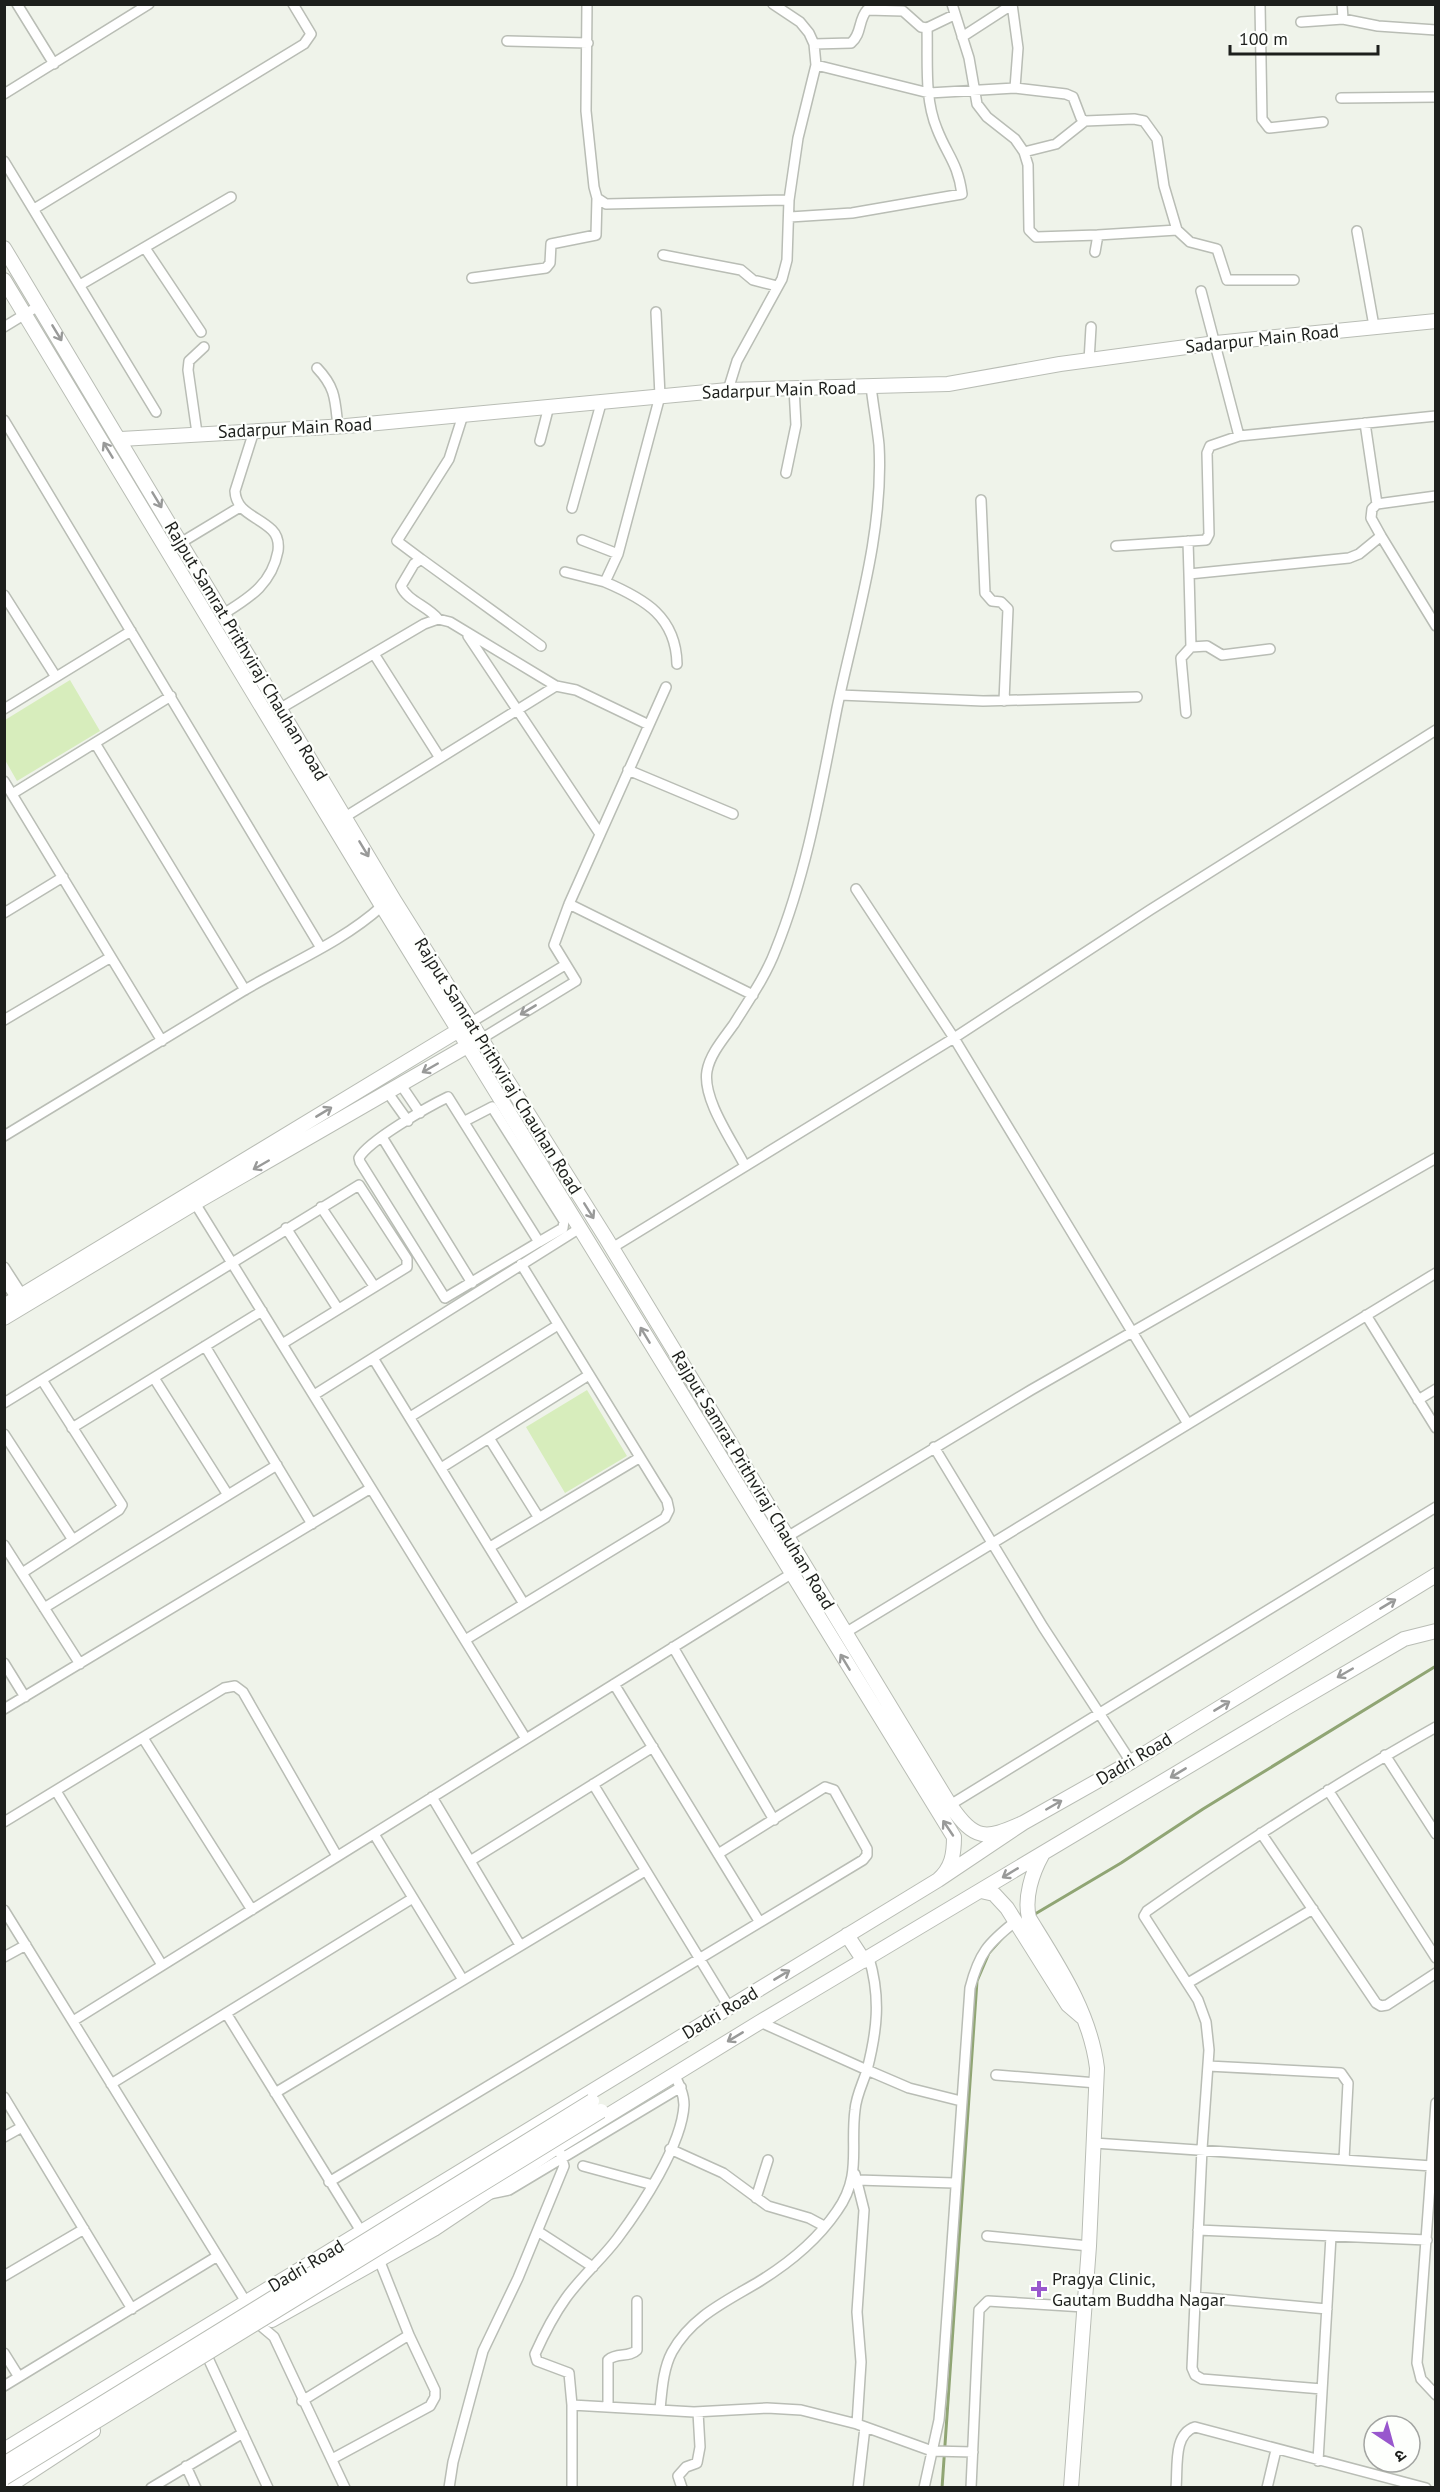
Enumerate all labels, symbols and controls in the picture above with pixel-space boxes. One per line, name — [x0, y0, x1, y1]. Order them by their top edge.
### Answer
scale bar — [1230, 18, 1378, 56]
text: 100 m — [1239, 27, 1288, 50]
street label: Sadarpur Main Road — [1184, 319, 1340, 358]
one-way arrow — [51, 324, 63, 341]
street label: Sadarpur Main Road — [701, 375, 857, 404]
street label: Sadarpur Main Road — [217, 412, 373, 443]
one-way arrow — [102, 442, 114, 459]
one-way arrow — [152, 491, 164, 508]
street label: Rajput Samrat Prithviraj Chauhan Road — [160, 517, 333, 785]
one-way arrow — [358, 840, 370, 857]
street label: Rajput Samrat Prithviraj Chauhan Road — [410, 933, 587, 1198]
one-way arrow — [520, 1004, 537, 1016]
one-way arrow — [422, 1063, 439, 1075]
one-way arrow — [315, 1106, 332, 1118]
one-way arrow — [253, 1160, 270, 1172]
one-way arrow — [583, 1202, 595, 1219]
one-way arrow — [639, 1327, 651, 1344]
street label: Rajput Samrat Prithviraj Chauhan Road — [667, 1346, 840, 1614]
one-way arrow — [1379, 1597, 1396, 1609]
one-way arrow — [839, 1654, 851, 1671]
one-way arrow — [1337, 1668, 1354, 1680]
one-way arrow — [1213, 1699, 1230, 1711]
street label: Dadri Road — [1092, 1727, 1176, 1790]
one-way arrow — [1170, 1767, 1187, 1779]
one-way arrow — [1045, 1799, 1062, 1811]
one-way arrow — [942, 1821, 954, 1837]
one-way arrow — [1002, 1868, 1019, 1880]
one-way arrow — [773, 1969, 790, 1981]
street label: Dadri Road — [678, 1981, 762, 2044]
one-way arrow — [727, 2032, 744, 2044]
street label: Dadri Road — [264, 2234, 348, 2297]
place label: Pragya Clinic, Gautam Buddha Nagar — [1052, 2267, 1225, 2311]
marker: Pragya Clinic, Gautam Buddha Nagar — [1030, 2280, 1048, 2298]
north arrow — [1362, 2414, 1422, 2474]
text: उ — [1391, 2445, 1410, 2467]

